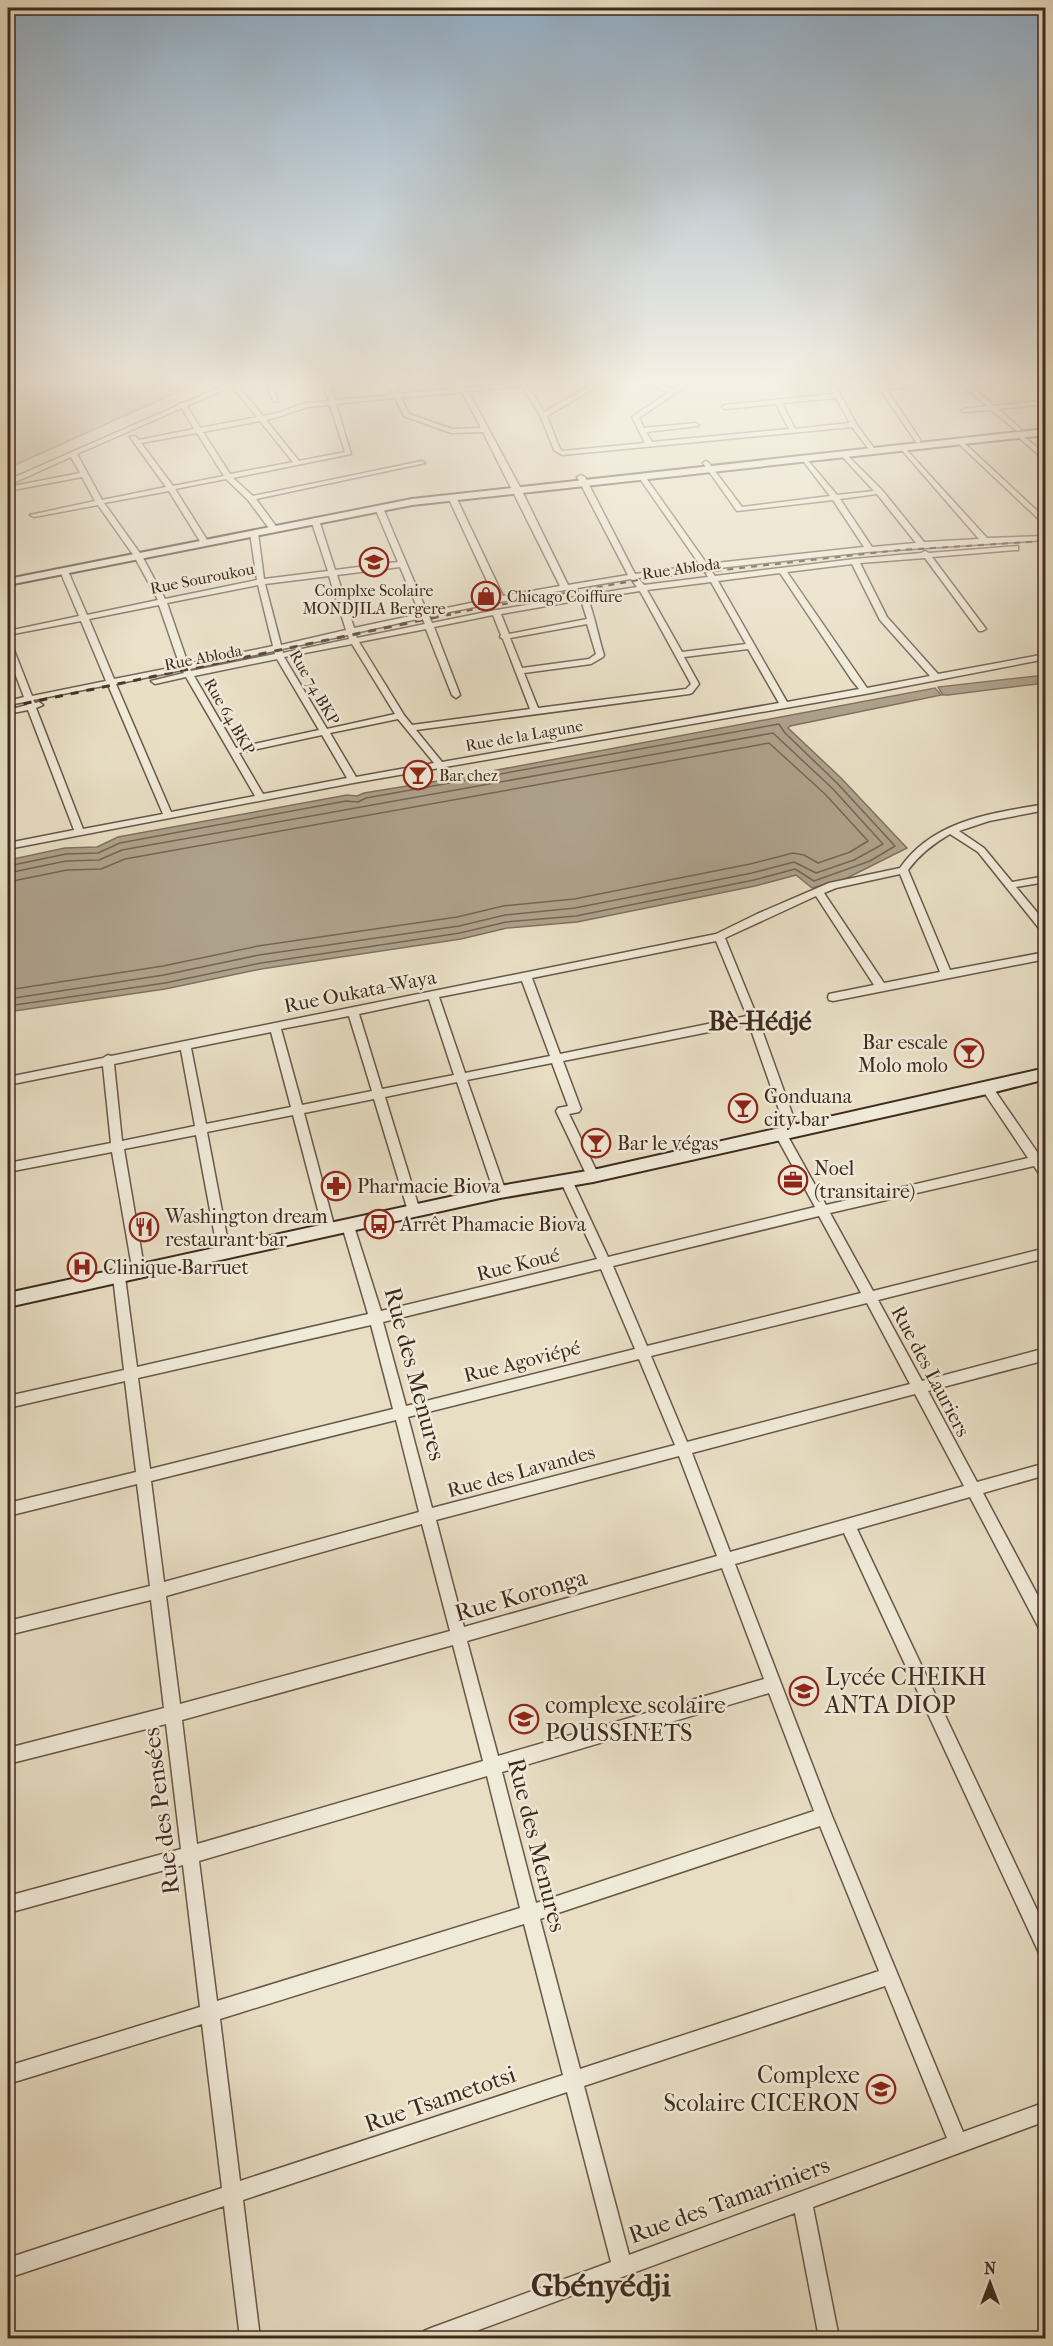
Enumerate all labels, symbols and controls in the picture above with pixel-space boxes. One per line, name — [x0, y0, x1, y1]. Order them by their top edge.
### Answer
school or university icon: Complxe Scolaire MONDJILA Bergere — [358, 546, 390, 578]
street label: Rue Abloda — [641, 554, 722, 583]
street label: Rue Souroukou — [148, 559, 256, 598]
shop icon: Chicago Coiffure — [470, 580, 502, 612]
place label: Complxe Scolaire MONDJILA Bergere — [302, 581, 446, 618]
place label: Chicago Coiffure — [507, 587, 623, 606]
street label: Rue Abloda — [163, 641, 244, 674]
street label: Rue 74 BKP — [285, 646, 344, 728]
street label: Rue 64 BKP — [200, 675, 259, 758]
street label: Rue de la Lagune — [464, 716, 584, 755]
bar icon: Bar chez — [402, 759, 434, 791]
place label: Bar chez — [439, 766, 498, 785]
street label: Rue Oukata-Waya — [282, 965, 439, 1018]
district label: Bè-Hédjé — [708, 1006, 812, 1037]
place label: Bar escale Molo molo — [858, 1031, 948, 1077]
bar icon: Bar escale Molo molo — [953, 1037, 985, 1069]
place label: Gonduana city bar — [764, 1085, 853, 1131]
bar icon: Gonduana city bar — [727, 1092, 759, 1124]
bar icon: Bar le végas — [580, 1127, 612, 1159]
place label: Bar le végas — [617, 1132, 718, 1155]
place label: Noel (transitaire) — [814, 1157, 915, 1203]
office icon: Noel (transitaire) — [777, 1164, 809, 1196]
pharmacy icon: Pharmacie Biova — [320, 1170, 352, 1202]
place label: Pharmacie Biova — [357, 1175, 501, 1198]
place label: Washington dream restaurant bar — [164, 1205, 328, 1251]
bus stop icon: Arrêt Phamacie Biova — [363, 1208, 395, 1240]
restaurant icon: Washington dream restaurant bar — [128, 1211, 160, 1243]
place label: Arrêt Phamacie Biova — [399, 1213, 587, 1236]
street label: Rue Koué — [474, 1243, 562, 1286]
hospital icon: Clinique Barruet — [66, 1251, 98, 1283]
place label: Clinique Barruet — [103, 1256, 249, 1279]
street label: Rue des Menures — [378, 1284, 452, 1464]
street label: Rue des Lauriers — [886, 1302, 975, 1441]
street label: Rue Agoviépé — [461, 1336, 583, 1387]
street label: Rue des Lavandes — [445, 1441, 597, 1502]
street label: Rue Koronga — [452, 1562, 591, 1627]
place label: Lycée CHEIKH ANTA DIOP — [824, 1663, 986, 1719]
school or university icon: Lycée CHEIKH ANTA DIOP — [788, 1675, 820, 1707]
place label: complexe scolaire POUSSINETS — [545, 1691, 726, 1747]
school or university icon: complexe scolaire POUSSINETS — [508, 1703, 540, 1735]
street label: Rue des Pensées — [137, 1726, 185, 1896]
street label: Rue des Menures — [502, 1755, 572, 1935]
street label: Rue Tsametotsi — [360, 2060, 520, 2138]
place label: Complexe Scolaire CICERON — [663, 2061, 860, 2117]
school or university icon: Complexe Scolaire CICERON — [865, 2073, 897, 2105]
street label: Rue des Tamariniers — [625, 2151, 833, 2249]
north arrow — [960, 2253, 1020, 2313]
text: N — [984, 2259, 997, 2278]
district label: Gbényédji — [531, 2267, 672, 2304]

